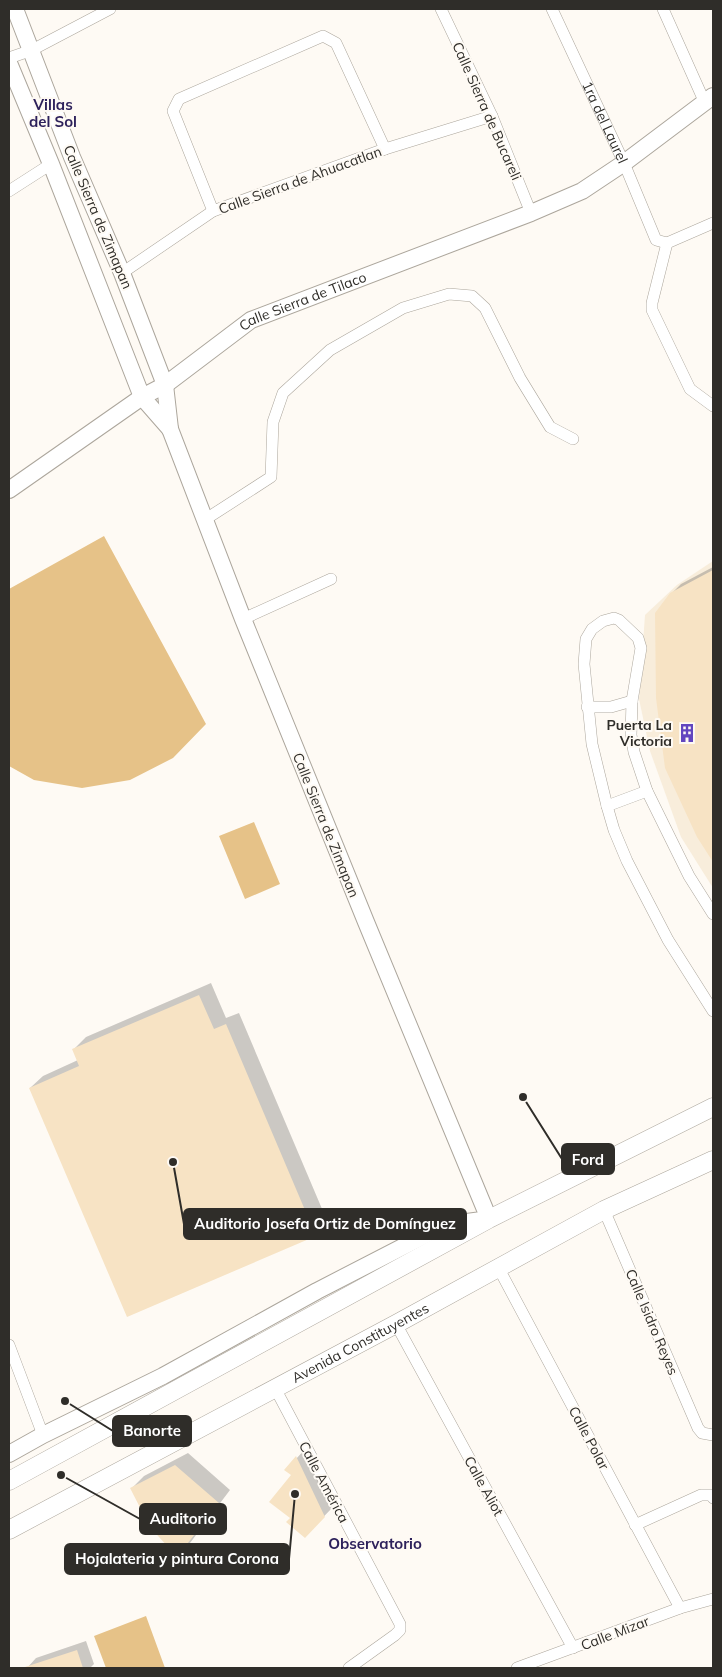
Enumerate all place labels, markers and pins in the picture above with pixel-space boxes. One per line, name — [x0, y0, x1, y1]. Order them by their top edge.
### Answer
place label: Puerta La Victoria — [607, 716, 672, 750]
building icon: Puerta La Victoria — [676, 722, 698, 744]
callout: Ford — [562, 1144, 614, 1174]
callout: Auditorio Josefa Ortiz de Domínguez — [184, 1209, 466, 1239]
callout: Banorte — [113, 1416, 191, 1446]
callout: Auditorio — [140, 1504, 226, 1534]
callout: Hojalateria y pintura Corona — [65, 1544, 289, 1574]

